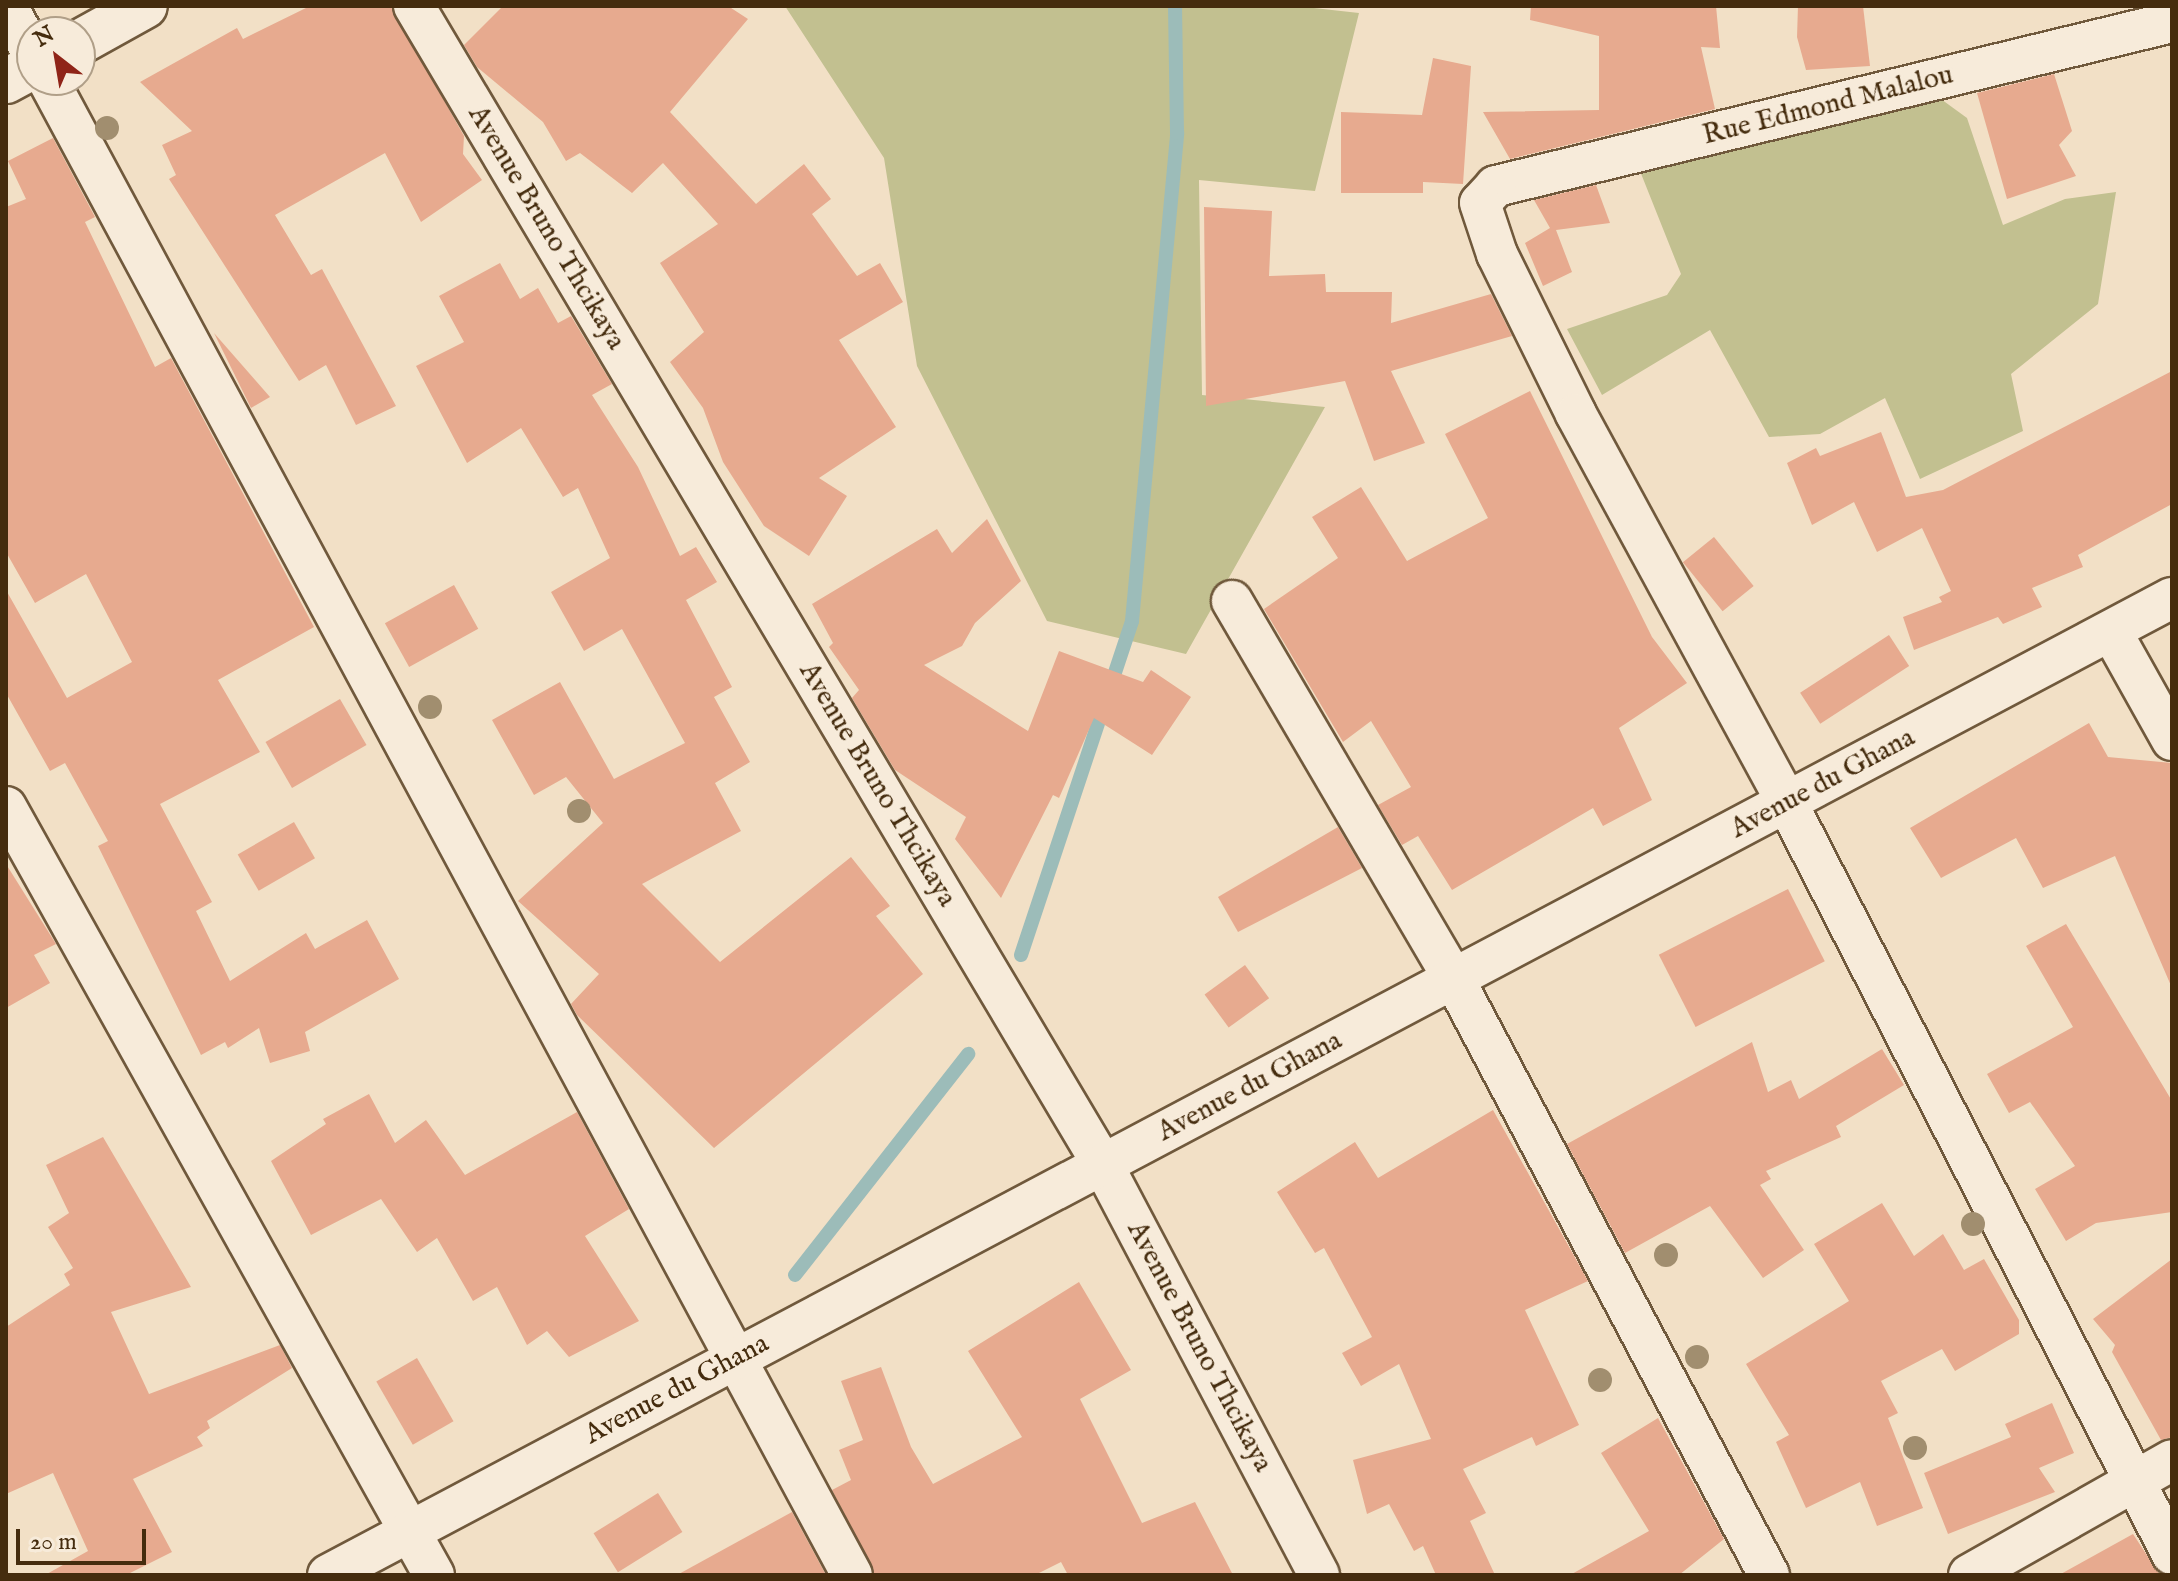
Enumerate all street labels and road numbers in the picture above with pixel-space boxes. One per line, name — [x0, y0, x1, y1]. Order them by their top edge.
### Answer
street label: Rue Edmond Malalou — [1699, 59, 1957, 153]
street label: Avenue Bruno Thcikaya — [460, 100, 632, 356]
street label: Avenue Bruno Thcikaya — [791, 657, 963, 913]
street label: Avenue du Ghana — [1725, 721, 1921, 847]
street label: Avenue du Ghana — [1152, 1024, 1348, 1150]
street label: Avenue Bruno Thcikaya — [1119, 1216, 1279, 1478]
street label: Avenue du Ghana — [579, 1327, 775, 1453]

